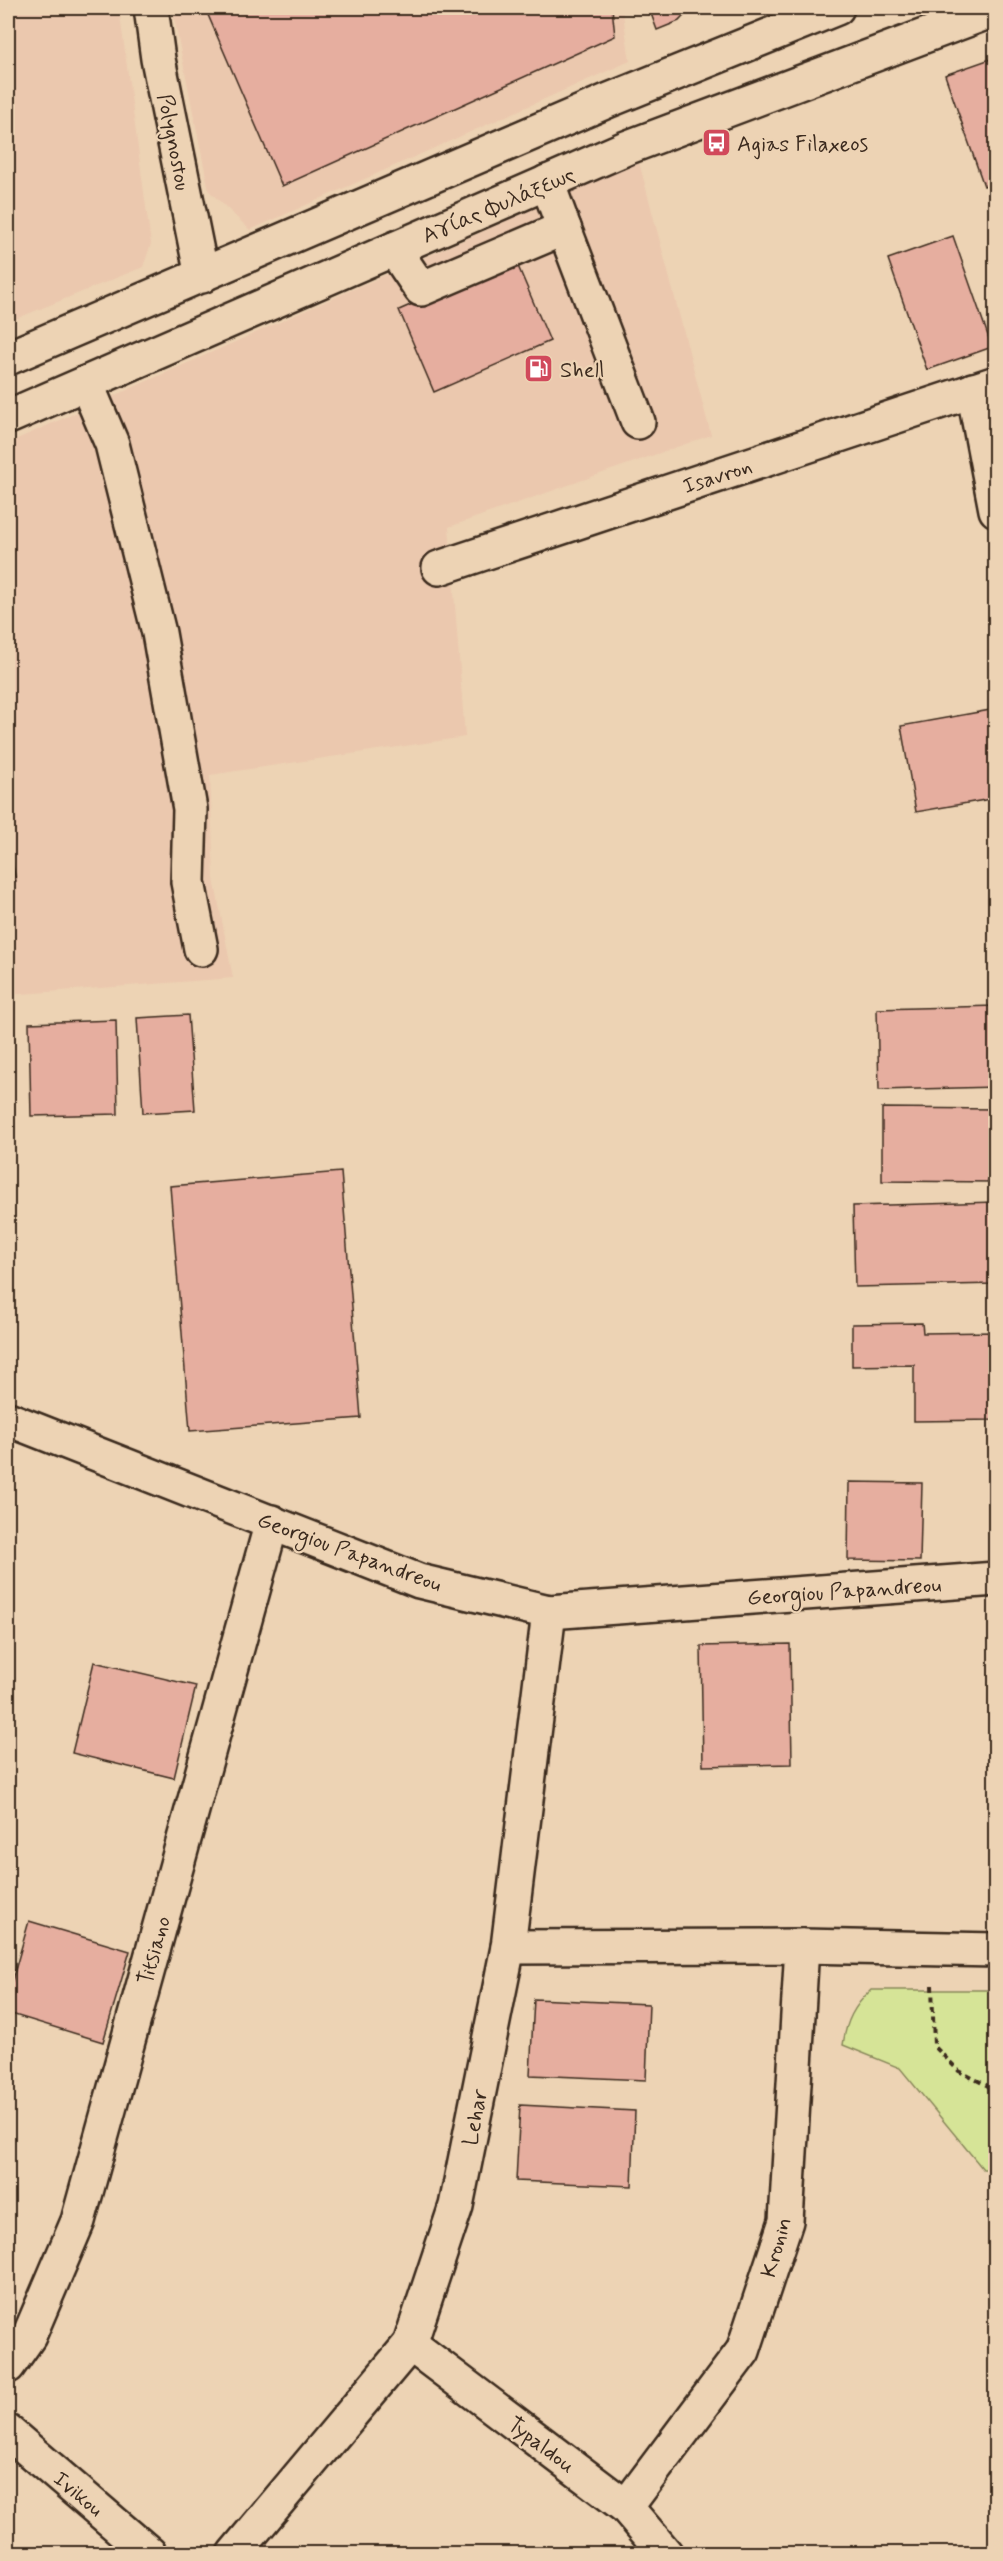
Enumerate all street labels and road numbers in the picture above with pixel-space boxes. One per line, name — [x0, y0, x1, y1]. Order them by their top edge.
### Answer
street label: Polygnostou — [149, 92, 196, 193]
street label: Αγίας Φυλάξεως — [418, 161, 579, 251]
street label: Isavron — [680, 453, 756, 501]
street label: Georgiou Papandreou — [252, 1506, 446, 1602]
street label: Georgiou Papandreou — [746, 1571, 942, 1616]
street label: Titsiano — [132, 1913, 178, 1988]
street label: Lehar — [457, 2086, 495, 2148]
street label: Kronin — [755, 2214, 799, 2281]
street label: Typaldou — [501, 2411, 580, 2480]
street label: Ivikou — [47, 2465, 109, 2524]

